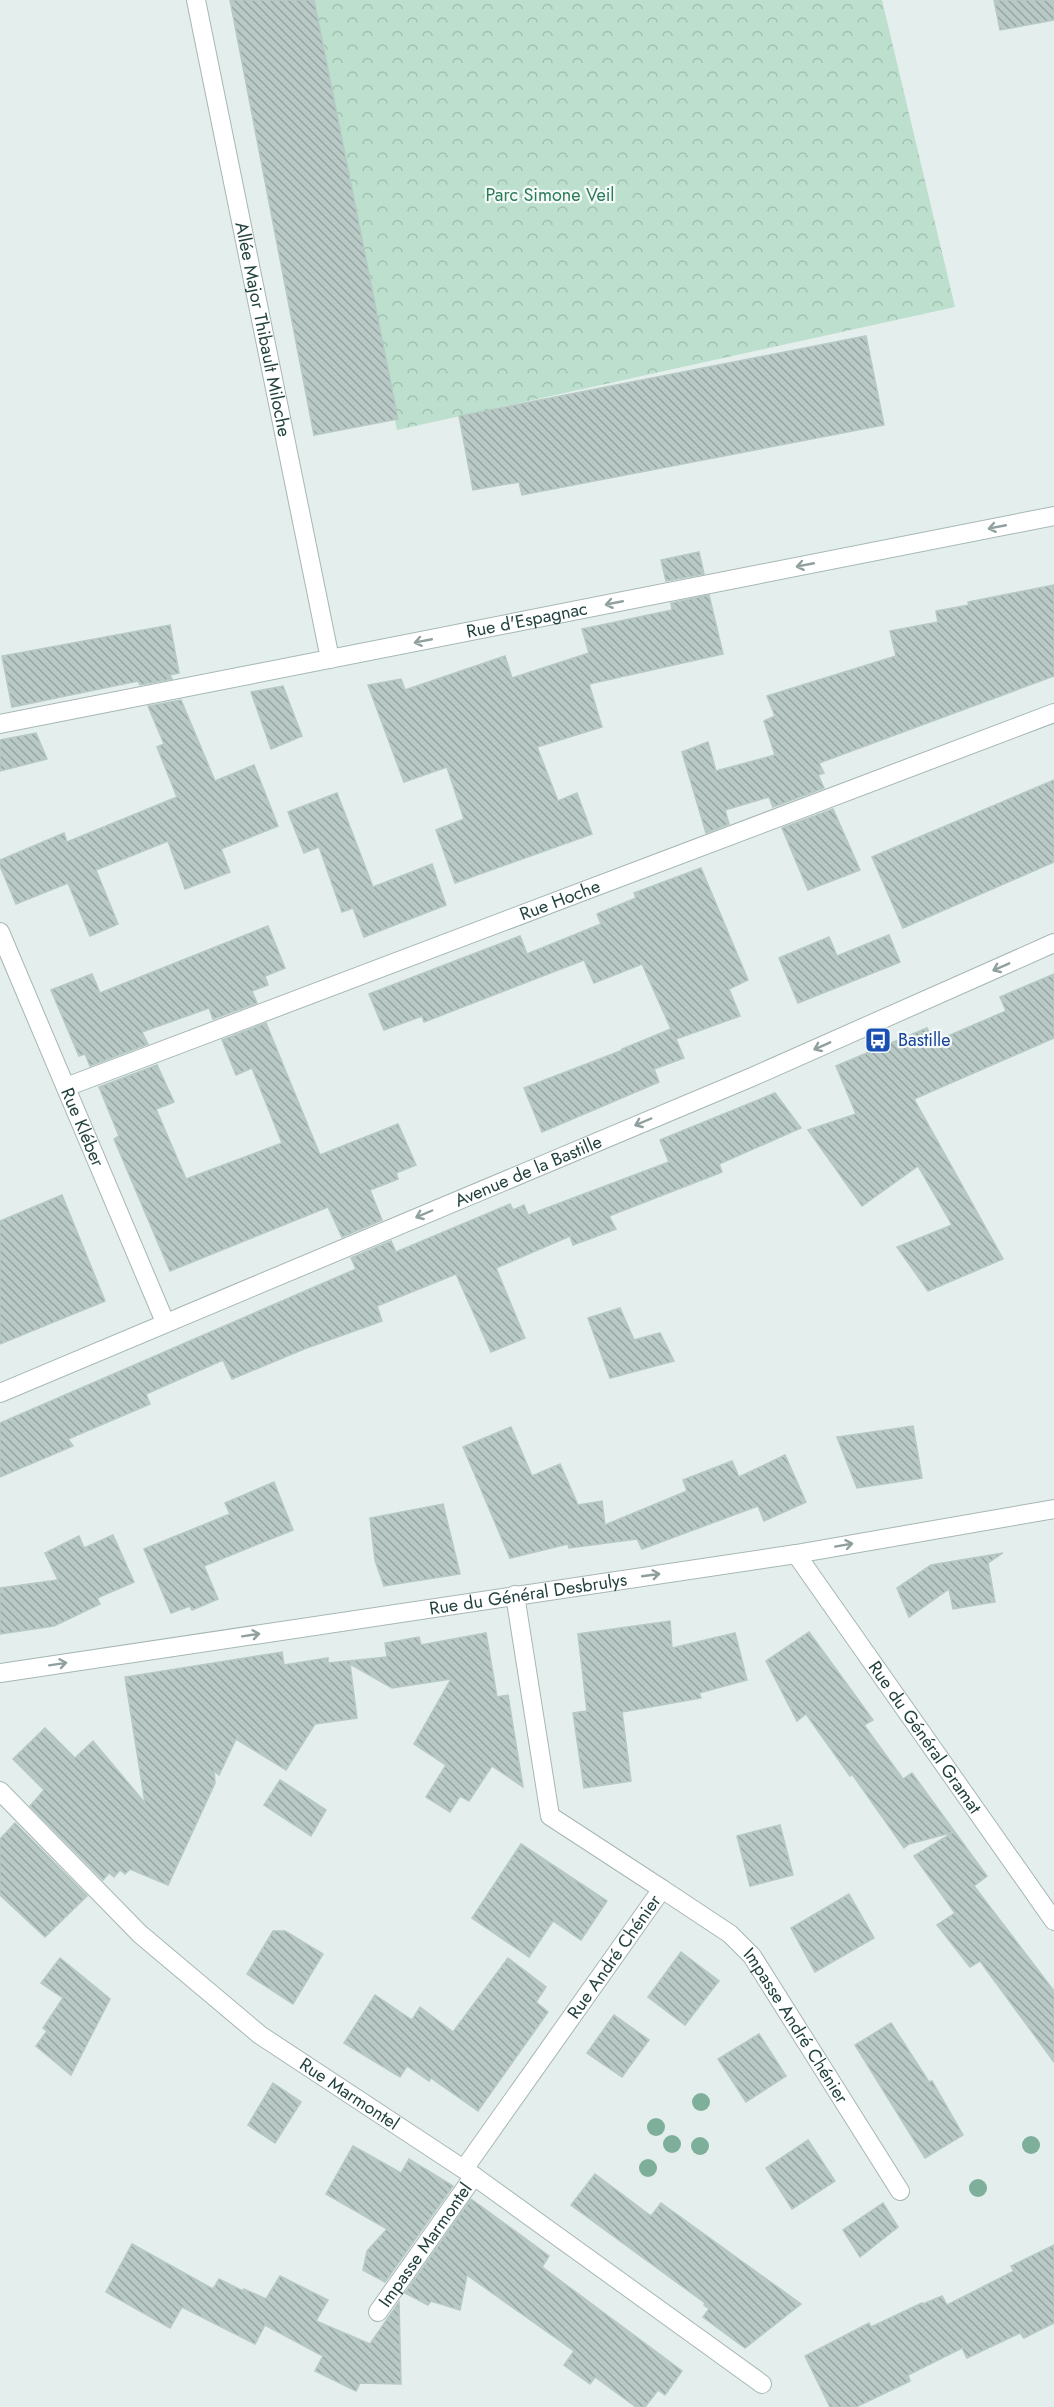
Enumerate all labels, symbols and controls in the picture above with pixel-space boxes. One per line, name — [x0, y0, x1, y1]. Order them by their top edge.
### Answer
park label: Parc Simone Veil — [486, 182, 614, 208]
street label: Allée Major Thibault Miloche — [228, 220, 297, 439]
one-way arrow — [987, 522, 1007, 533]
one-way arrow — [796, 560, 816, 571]
street label: Rue d'Espagnac — [464, 595, 590, 645]
one-way arrow — [605, 598, 624, 609]
one-way arrow — [413, 636, 433, 647]
street label: Rue Hoche — [516, 873, 604, 927]
one-way arrow — [992, 961, 1010, 973]
bus stop icon: Bastille — [863, 1025, 893, 1055]
place label: Bastille — [898, 1027, 951, 1053]
one-way arrow — [814, 1041, 832, 1052]
street label: Rue Kléber — [54, 1084, 111, 1172]
one-way arrow — [634, 1117, 653, 1128]
street label: Avenue de la Bastille — [451, 1129, 606, 1213]
one-way arrow — [416, 1209, 434, 1220]
one-way arrow — [834, 1539, 853, 1550]
street label: Rue du Général Desbrulys — [427, 1566, 629, 1622]
one-way arrow — [641, 1569, 661, 1580]
one-way arrow — [240, 1629, 260, 1640]
street label: Rue du Général Gramat — [862, 1655, 988, 1820]
one-way arrow — [47, 1659, 67, 1670]
street label: Rue André Chénier — [561, 1888, 668, 2024]
street label: Impasse André Chénier — [738, 1942, 855, 2109]
street label: Rue Marmontel — [294, 2051, 404, 2136]
street label: Impasse Marmontel — [372, 2177, 478, 2313]

